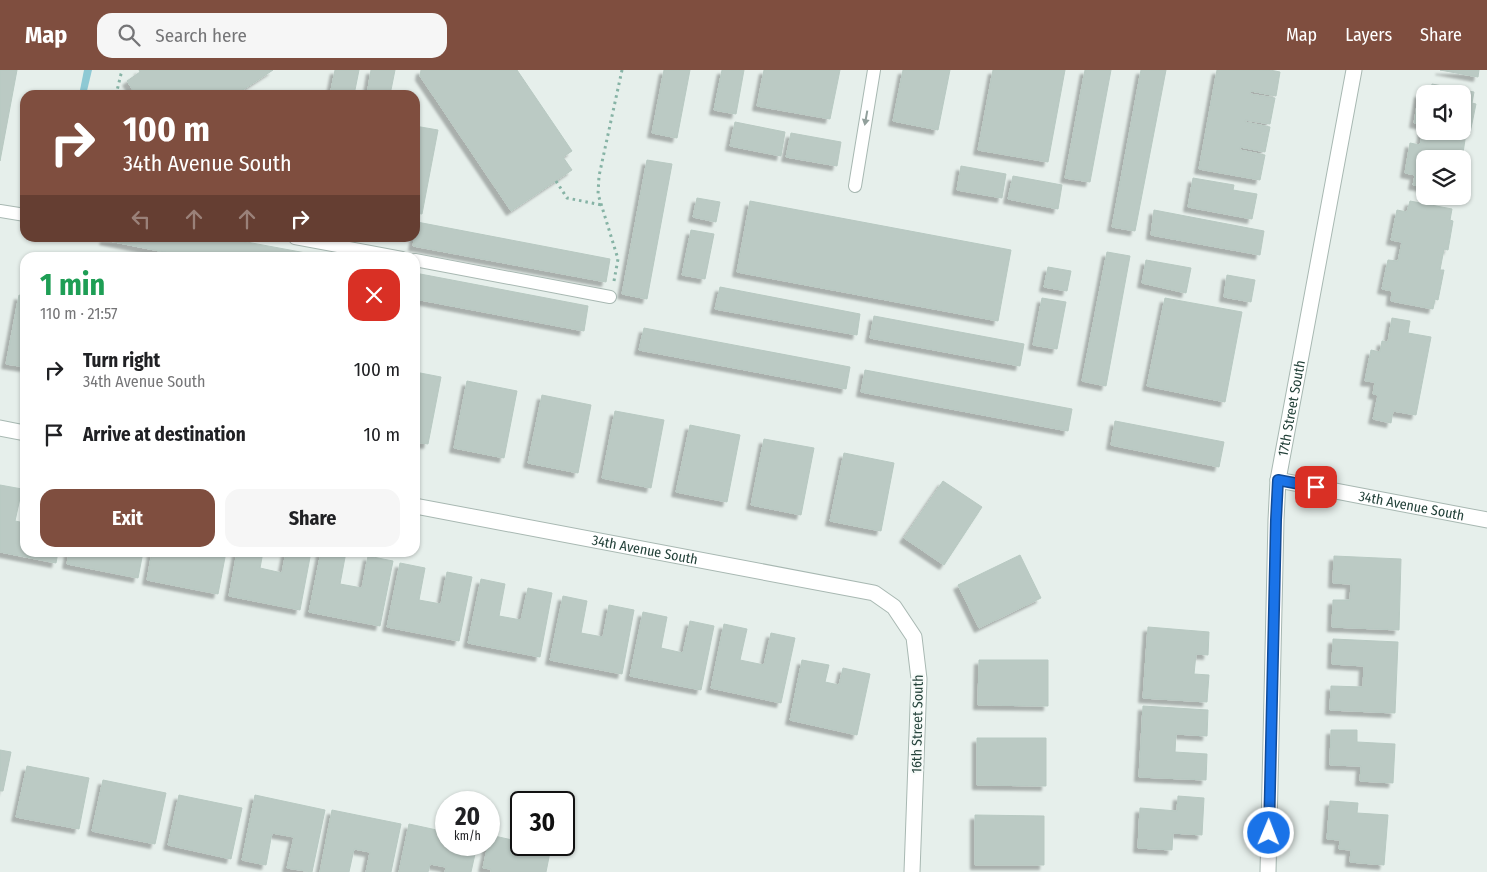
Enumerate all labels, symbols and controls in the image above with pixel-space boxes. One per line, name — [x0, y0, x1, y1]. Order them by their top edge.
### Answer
search box — [97, 13, 447, 58]
text: Map — [25, 21, 67, 49]
icon: search — [115, 21, 143, 49]
text: Search here — [155, 24, 247, 47]
text: Map — [1286, 24, 1317, 46]
text: Layers — [1345, 24, 1392, 46]
text: Share — [1420, 24, 1462, 46]
map controls — [1416, 85, 1471, 205]
button: sound — [1416, 85, 1471, 140]
text: 100 m — [123, 108, 210, 150]
icon: right — [40, 110, 105, 175]
one-way arrow — [862, 110, 870, 126]
text: 34th Avenue South — [123, 150, 291, 177]
button: layers — [1416, 150, 1471, 205]
icon: left — [127, 205, 155, 233]
icon: ahead — [180, 205, 208, 233]
icon: ahead — [233, 205, 261, 233]
icon: right — [286, 205, 314, 233]
text: 1 min — [40, 267, 105, 303]
button: close — [348, 269, 400, 321]
text: 110 m · 21:57 — [40, 304, 117, 323]
text: Turn right — [83, 349, 160, 372]
icon: right — [40, 356, 68, 384]
text: 100 m — [354, 358, 400, 381]
street label: 17th Street South — [1275, 359, 1309, 458]
text: 34th Avenue South — [83, 372, 206, 391]
icon: arrive — [40, 421, 68, 449]
text: Arrive at destination — [83, 423, 246, 446]
text: 10 m — [364, 423, 400, 446]
pin — [1295, 466, 1337, 508]
icon: arrive — [1302, 473, 1330, 501]
street label: 34th Avenue South — [1357, 488, 1466, 524]
button: Exit — [40, 489, 215, 547]
button: Share — [225, 489, 400, 547]
street label: 34th Avenue South — [590, 532, 699, 568]
street label: 16th Street South — [908, 674, 927, 774]
speed limit sign: 30 — [510, 791, 575, 856]
text: 20 — [455, 802, 480, 832]
position arrow — [1242, 806, 1294, 858]
text: km/h — [454, 829, 481, 843]

